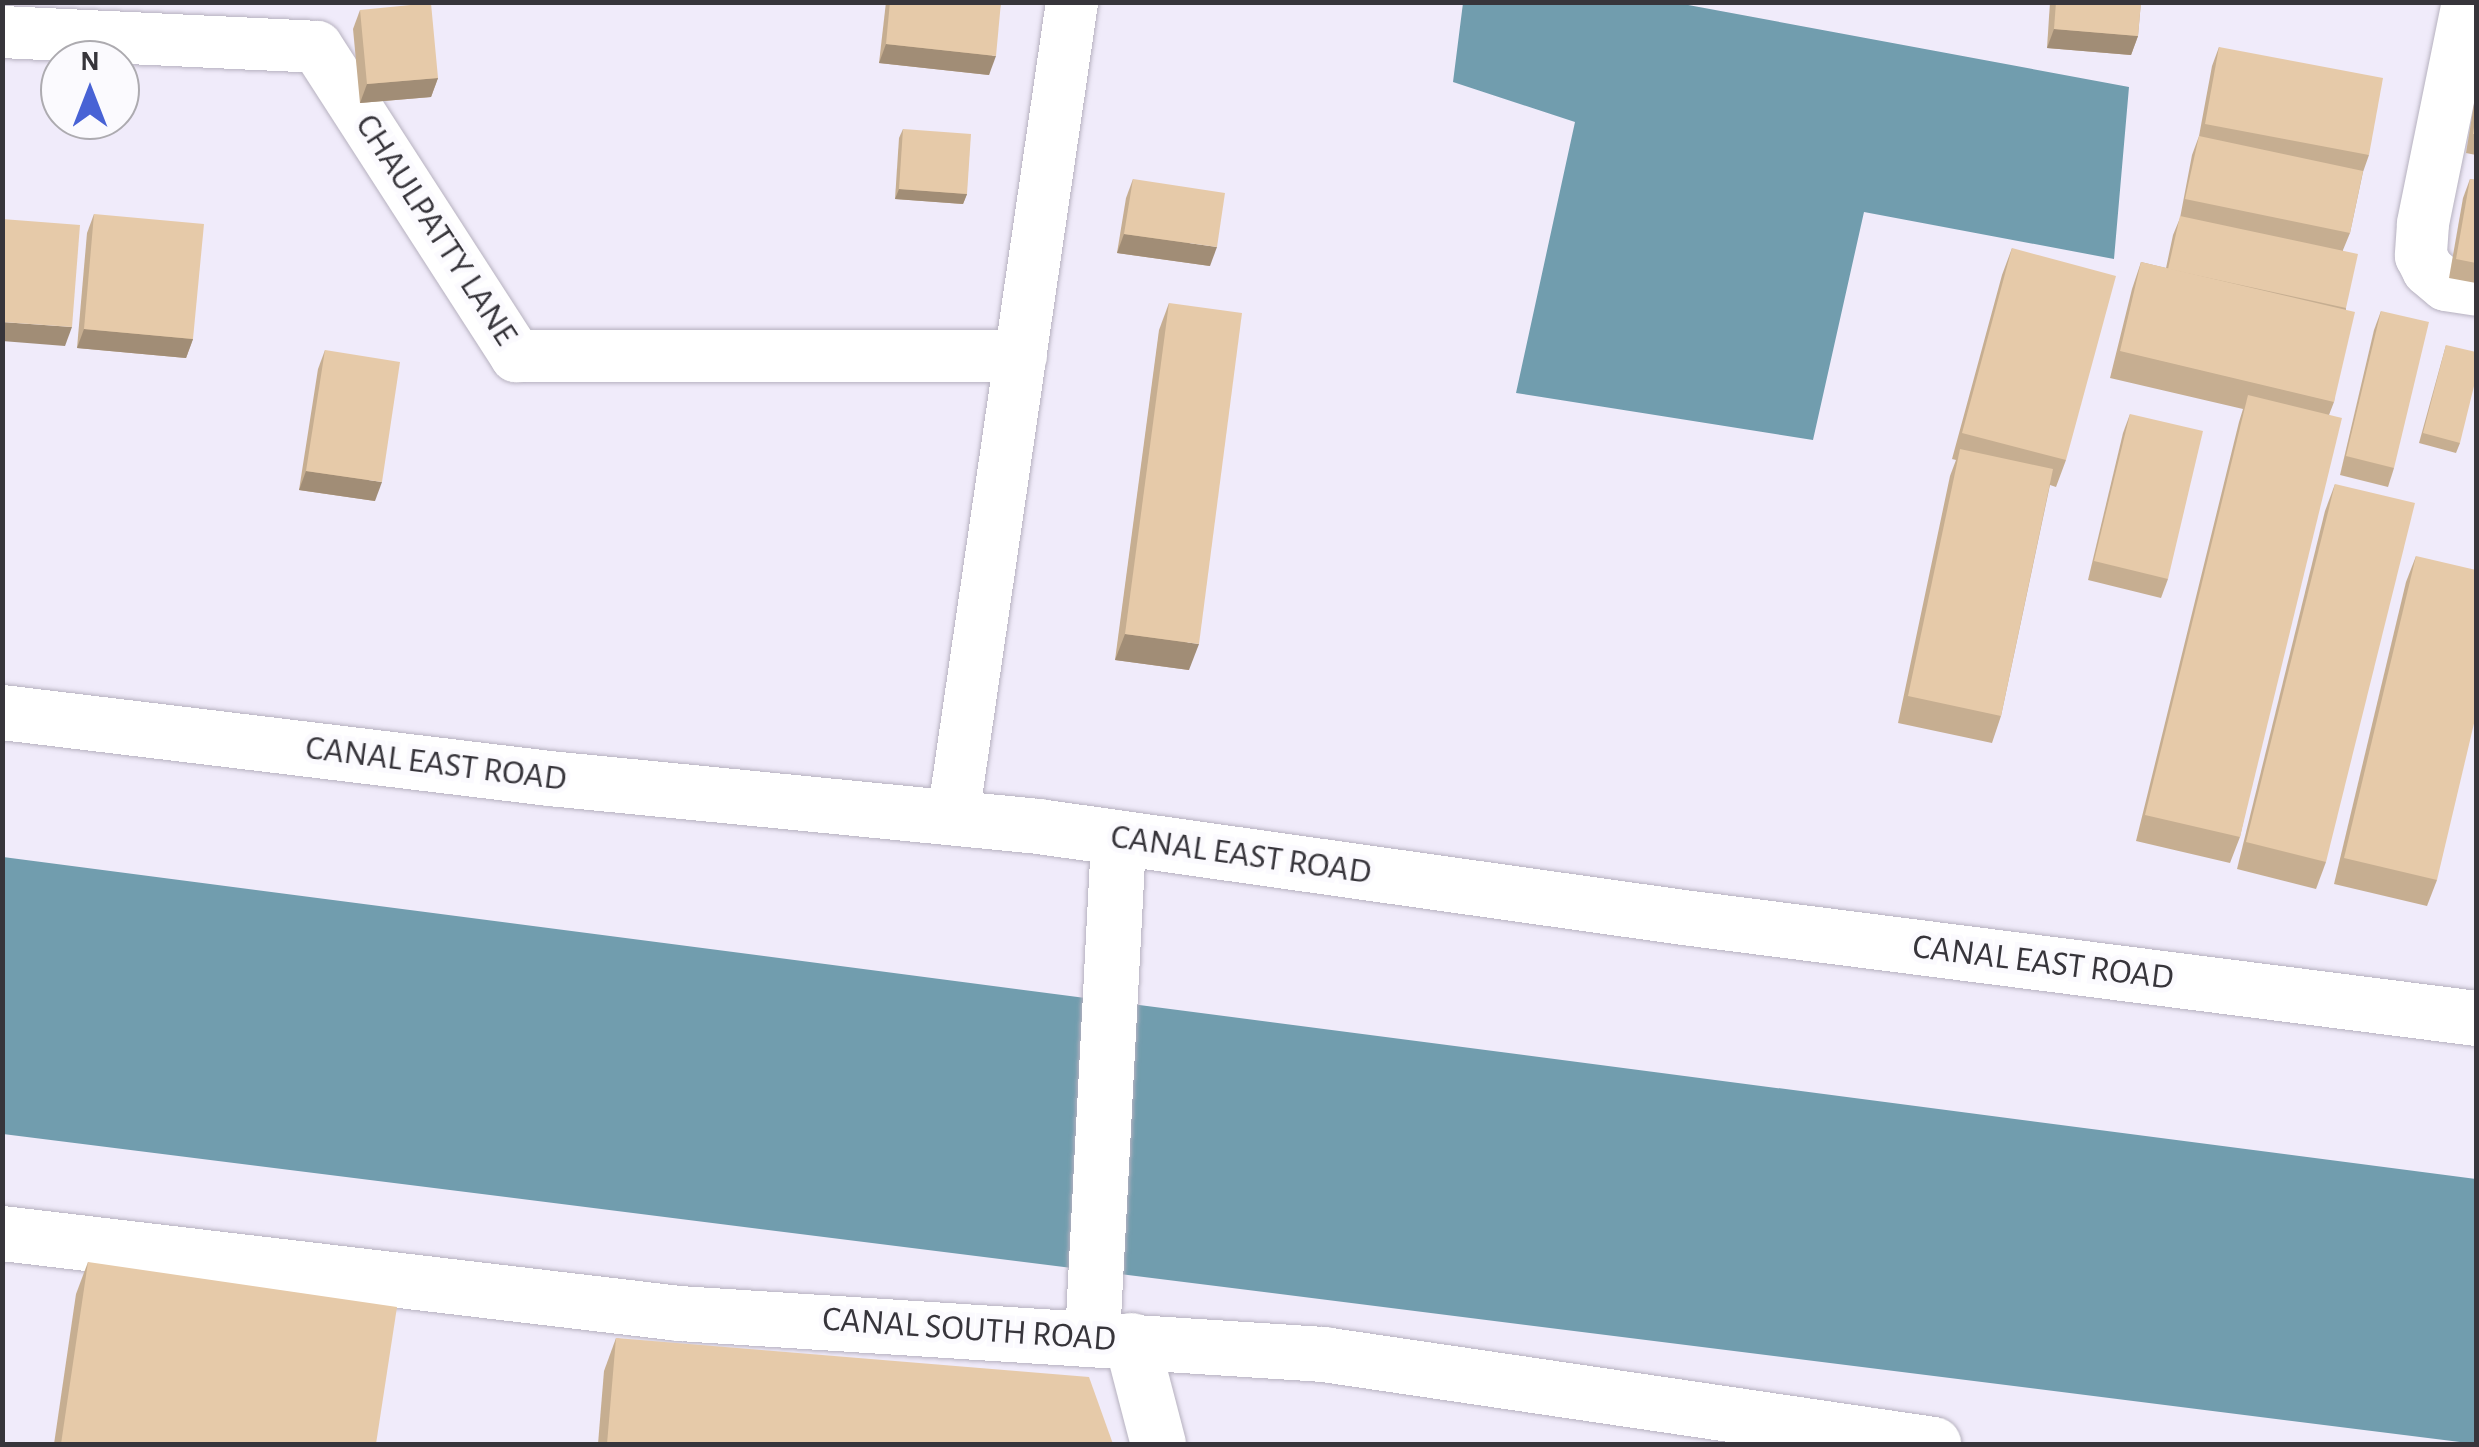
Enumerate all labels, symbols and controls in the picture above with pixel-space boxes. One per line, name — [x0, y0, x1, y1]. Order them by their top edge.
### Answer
north arrow — [40, 40, 140, 140]
text: N — [80, 48, 100, 76]
street label: CHAULPATTY LANE — [346, 107, 526, 353]
street label: CANAL EAST ROAD — [303, 727, 569, 801]
street label: CANAL EAST ROAD — [1108, 816, 1374, 894]
street label: CANAL EAST ROAD — [1910, 926, 2176, 1000]
street label: CANAL SOUTH ROAD — [821, 1299, 1117, 1361]

